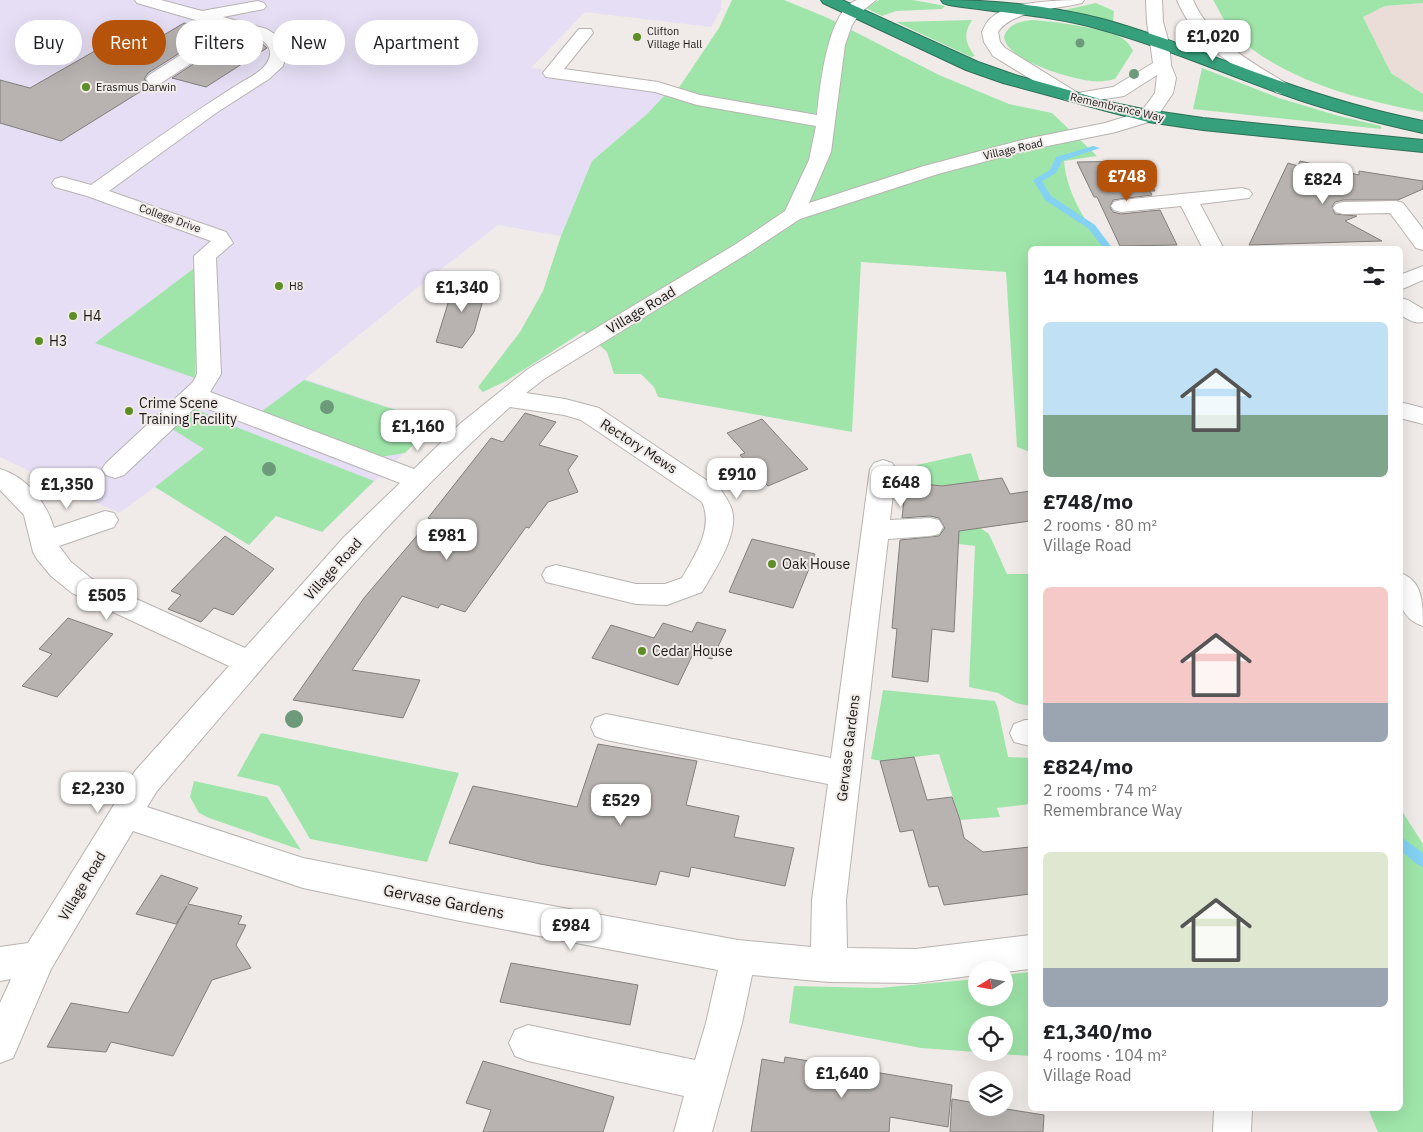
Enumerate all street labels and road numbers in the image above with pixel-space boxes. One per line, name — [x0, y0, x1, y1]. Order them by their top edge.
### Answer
street label: Remembrance Way — [1069, 89, 1166, 125]
street label: Village Road — [982, 135, 1044, 163]
street label: College Drive — [137, 200, 203, 236]
street label: Village Road — [603, 282, 679, 338]
street label: Rectory Mews — [597, 414, 681, 478]
street label: Village Road — [300, 534, 366, 604]
street label: Gervase Gardens — [833, 693, 864, 802]
street label: Village Road — [54, 848, 110, 924]
street label: Gervase Gardens — [382, 879, 506, 923]

